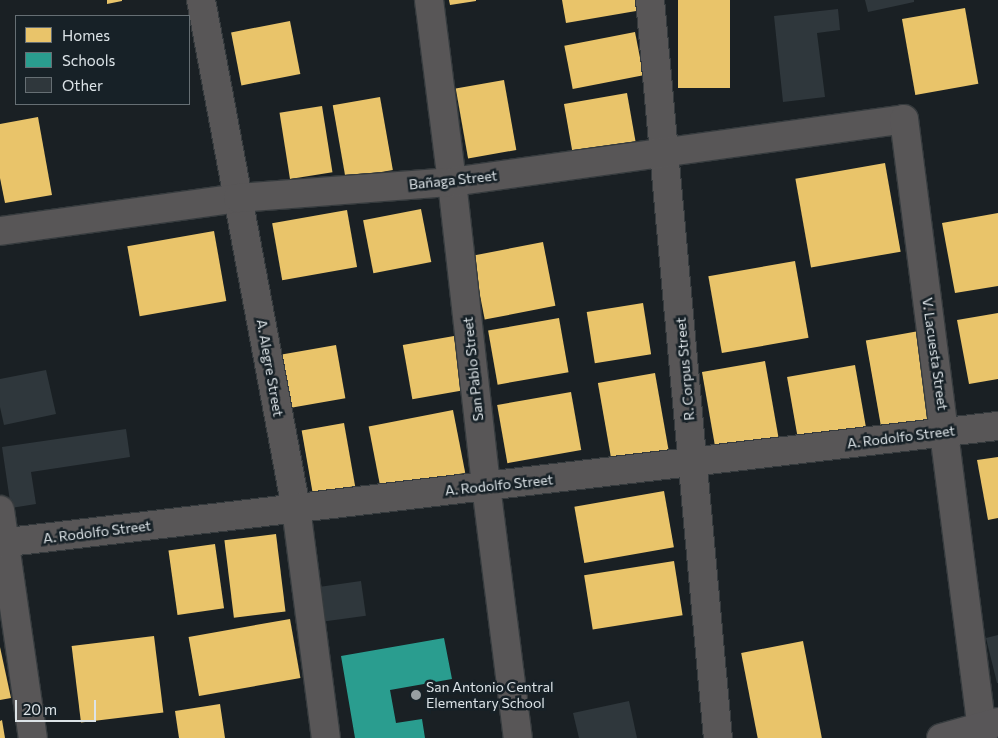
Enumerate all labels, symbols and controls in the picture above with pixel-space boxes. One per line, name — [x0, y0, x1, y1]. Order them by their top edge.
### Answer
legend — [15, 15, 190, 105]
text: Homes — [62, 26, 110, 44]
text: Schools — [62, 51, 115, 69]
text: Other — [62, 76, 103, 94]
street label: Bañaga Street — [408, 167, 498, 193]
street label: V. Lacuesta Street — [919, 296, 951, 412]
street label: San Pablo Street — [459, 316, 487, 422]
street label: R. Corpus Street — [672, 317, 698, 421]
street label: A. Alegre Street — [253, 318, 287, 418]
street label: A. Rodolfo Street — [846, 422, 956, 452]
street label: A. Rodolfo Street — [444, 471, 554, 499]
street label: A. Rodolfo Street — [42, 517, 152, 547]
place label: San Antonio Central Elementary School — [426, 679, 554, 712]
marker: San Antonio Central Elementary School — [410, 689, 422, 701]
scale bar — [18, 690, 99, 722]
text: 20 m — [23, 700, 57, 718]

